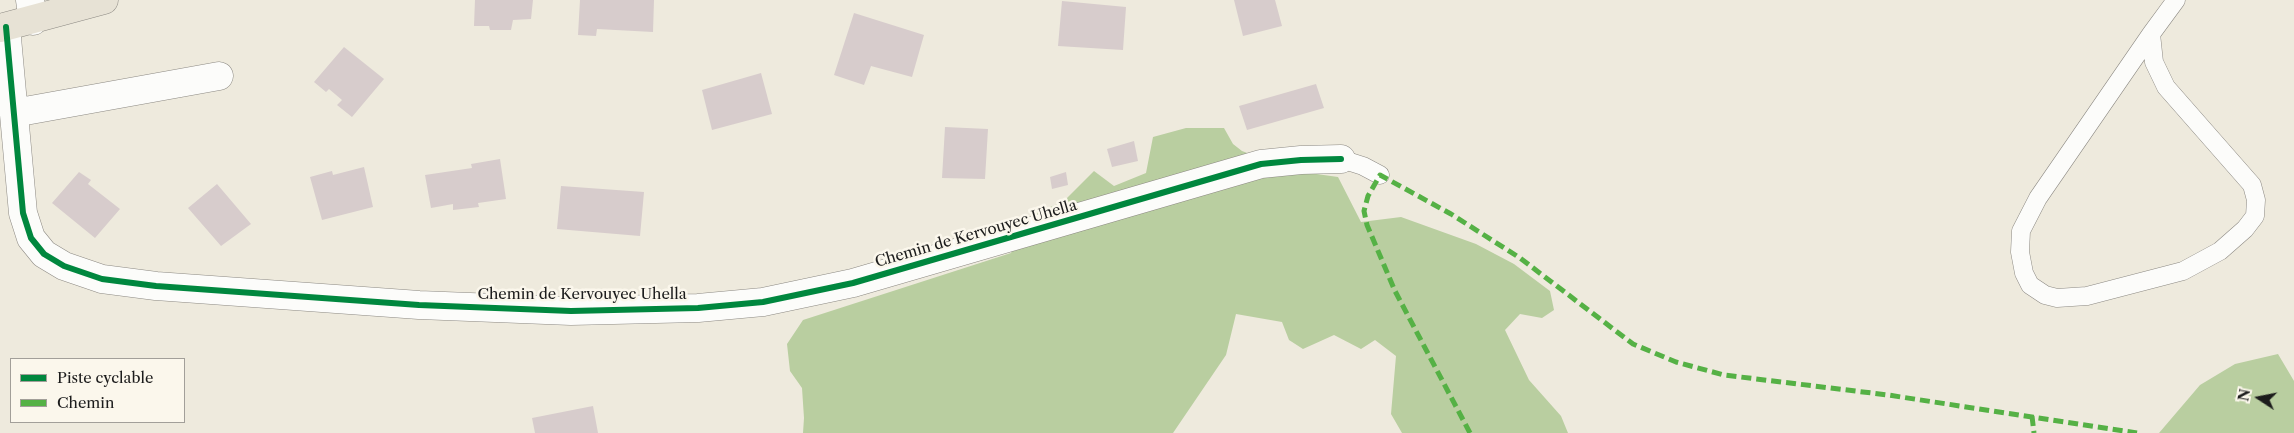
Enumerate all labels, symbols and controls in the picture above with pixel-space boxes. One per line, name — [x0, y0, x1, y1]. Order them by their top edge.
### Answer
street label: Chemin de Kervouyec Uhella — [873, 197, 1079, 271]
street label: Chemin de Kervouyec Uhella — [477, 286, 687, 304]
legend — [10, 358, 185, 423]
text: Piste cyclable — [57, 368, 153, 387]
north arrow — [2234, 373, 2284, 423]
text: N — [2234, 387, 2254, 403]
text: Chemin — [57, 393, 114, 412]

